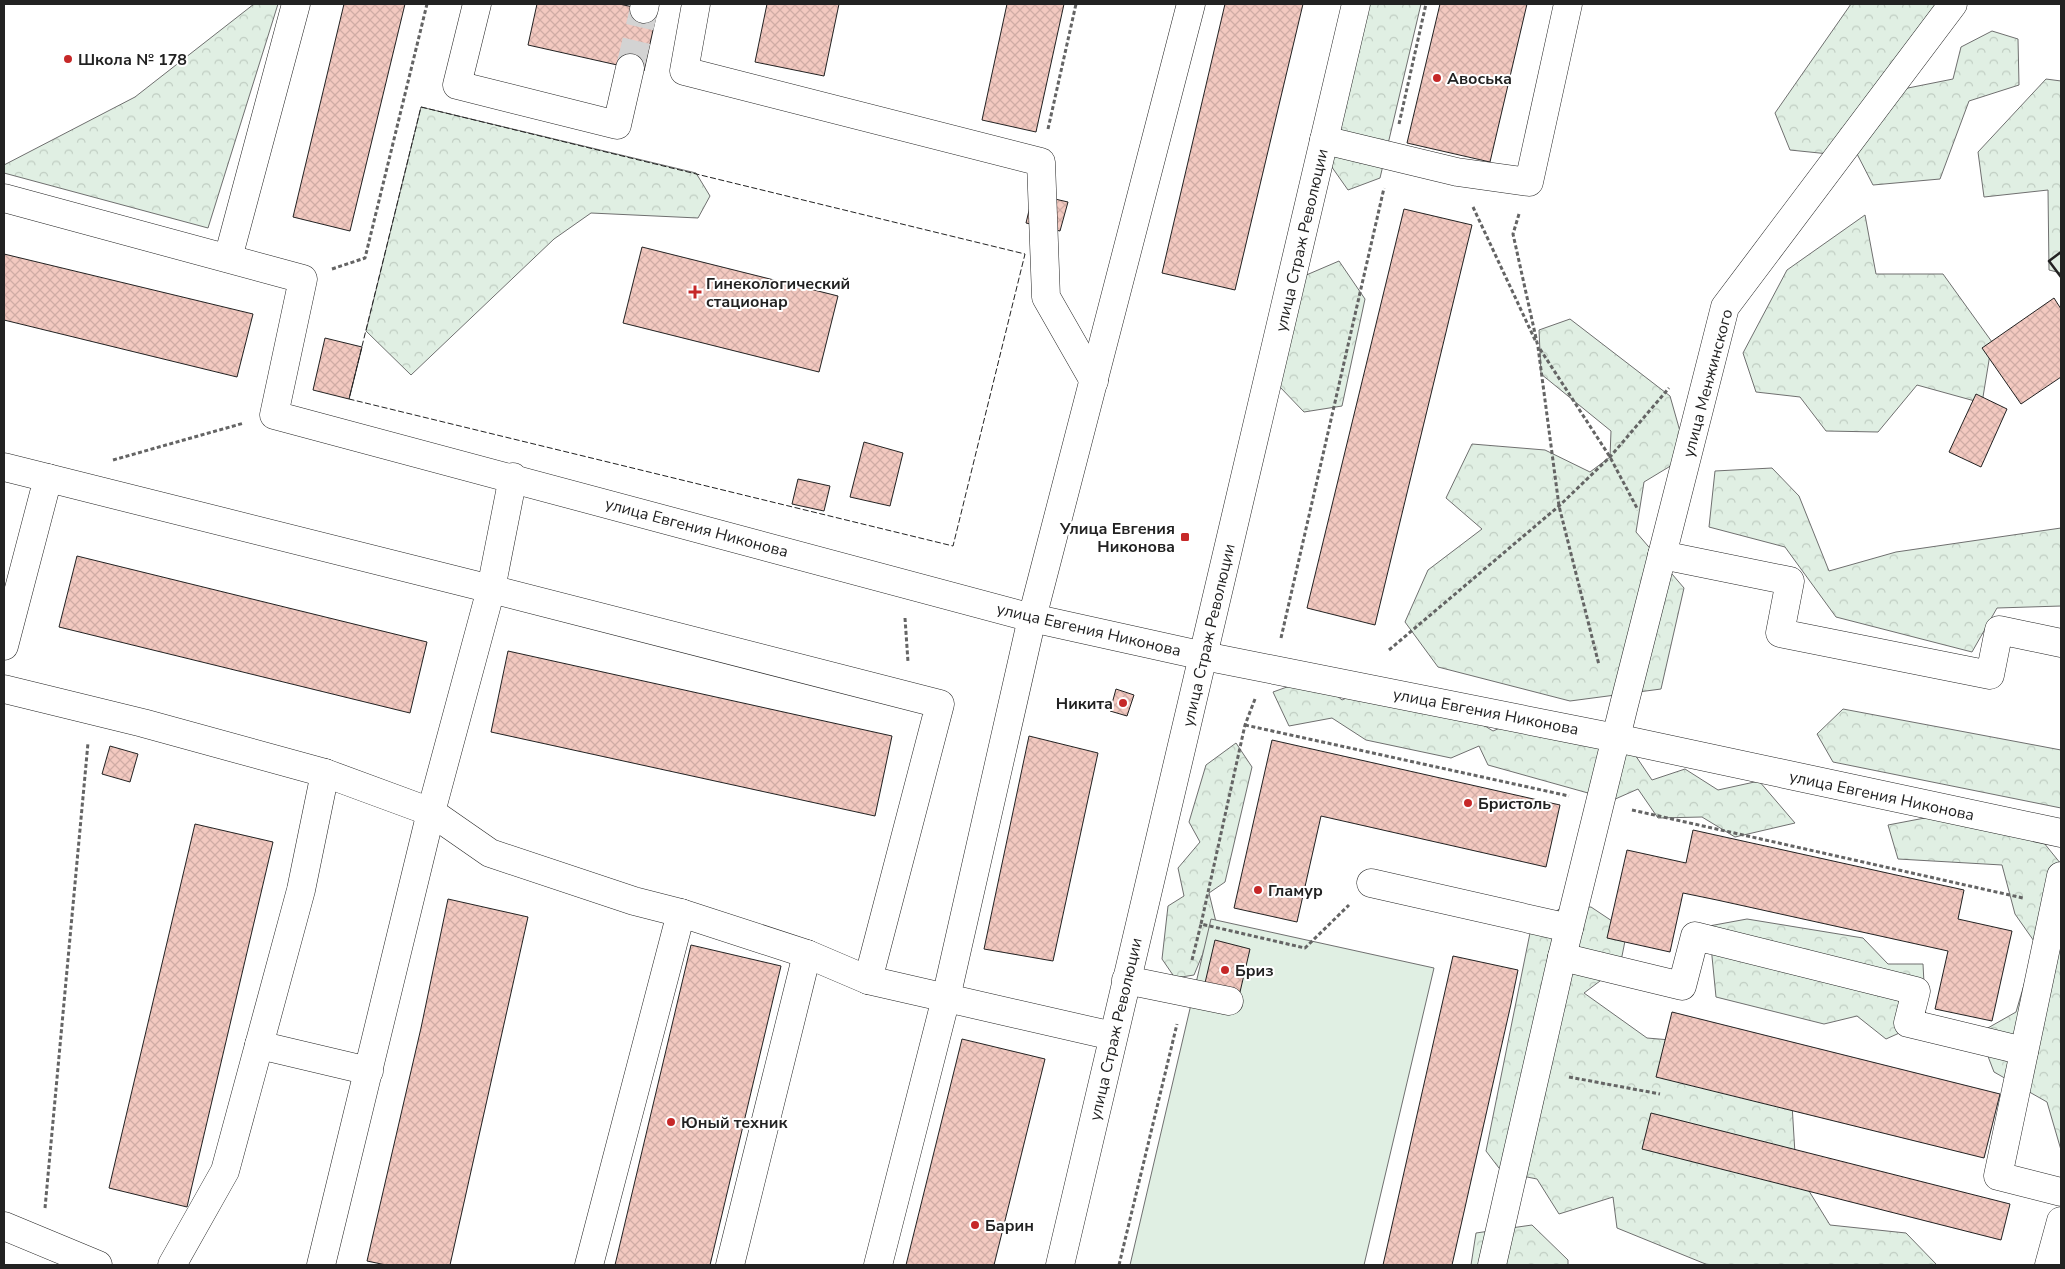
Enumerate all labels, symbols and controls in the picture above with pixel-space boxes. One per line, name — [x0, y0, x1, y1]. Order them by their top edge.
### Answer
place label: Школа № 178 — [78, 49, 187, 71]
marker: Школа № 178 — [62, 53, 74, 65]
place label: Авоська — [1447, 68, 1512, 90]
marker: Авоська — [1431, 72, 1443, 84]
street label: улица Страж Революции — [1270, 146, 1334, 334]
place label: Гинекологический стационар — [706, 273, 850, 313]
marker: Гинекологический стационар — [688, 285, 702, 299]
street label: улица Менжинского — [1678, 307, 1738, 460]
street label: улица Евгения Никонова — [603, 493, 791, 563]
place label: Улица Евгения Никонова — [1059, 518, 1175, 558]
marker: Улица Евгения Никонова — [1179, 531, 1191, 543]
street label: улица Страж Революции — [1177, 541, 1241, 729]
street label: улица Евгения Никонова — [994, 598, 1183, 662]
street label: улица Евгения Никонова — [1391, 683, 1581, 741]
place label: Никита — [1056, 693, 1113, 715]
marker: Никита — [1117, 697, 1129, 709]
street label: улица Евгения Никонова — [1787, 766, 1976, 826]
place label: Бристоль — [1478, 793, 1551, 815]
marker: Бристоль — [1462, 797, 1474, 809]
place label: Гламур — [1268, 880, 1323, 902]
marker: Гламур — [1252, 884, 1264, 896]
street label: улица Страж Революции — [1084, 935, 1148, 1123]
place label: Бриз — [1235, 960, 1274, 982]
marker: Бриз — [1219, 964, 1231, 976]
place label: Юный техник — [681, 1112, 788, 1134]
marker: Юный техник — [665, 1116, 677, 1128]
place label: Барин — [985, 1215, 1034, 1237]
marker: Барин — [969, 1219, 981, 1231]

